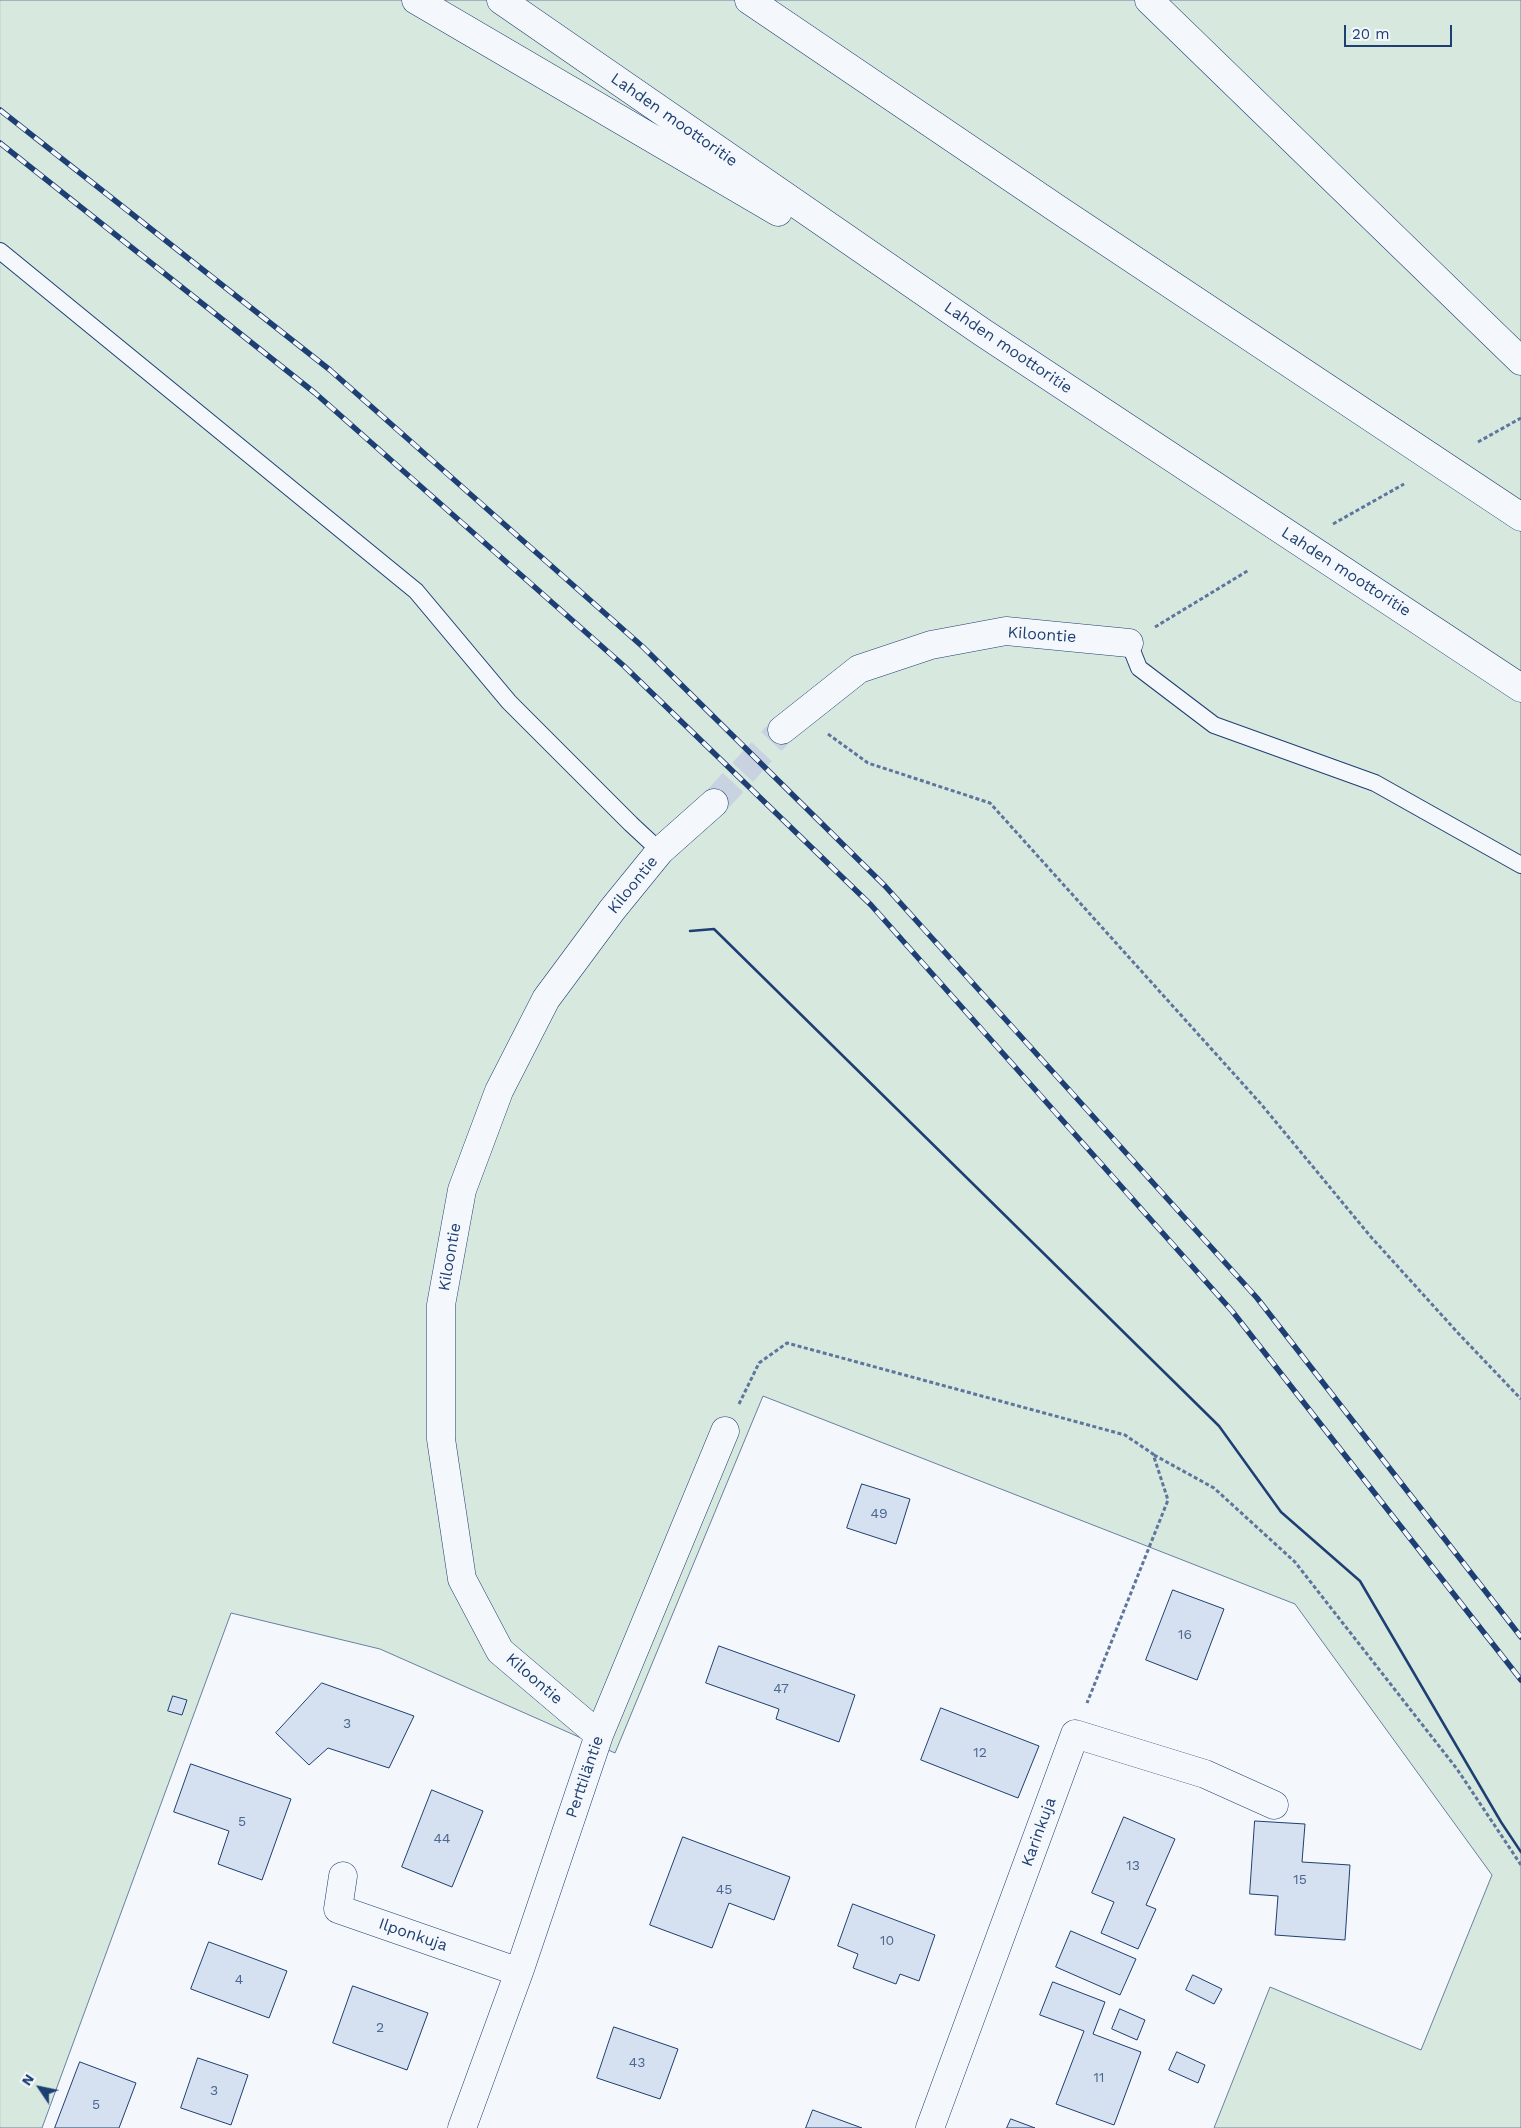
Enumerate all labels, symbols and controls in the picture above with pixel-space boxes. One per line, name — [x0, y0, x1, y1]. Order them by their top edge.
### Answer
scale bar — [1346, 15, 1454, 47]
text: 20 m — [1352, 25, 1390, 43]
street label: Lahden moottoritie — [607, 69, 741, 171]
street label: Lahden moottoritie — [940, 298, 1076, 398]
street label: Lahden moottoritie — [1278, 523, 1414, 621]
street label: Kiloontie — [1007, 623, 1077, 647]
street label: Kiloontie — [604, 852, 662, 918]
street label: Kiloontie — [435, 1221, 465, 1293]
house number: 49 — [870, 1506, 888, 1522]
house number: 16 — [1178, 1627, 1192, 1643]
street label: Kiloontie — [502, 1649, 566, 1709]
house number: 47 — [773, 1681, 789, 1697]
house number: 3 — [343, 1716, 351, 1732]
street label: Perttiläntie — [562, 1733, 608, 1821]
house number: 12 — [973, 1745, 987, 1761]
street label: Karinkuja — [1018, 1795, 1060, 1869]
house number: 5 — [238, 1814, 246, 1830]
house number: 44 — [433, 1831, 451, 1847]
house number: 13 — [1126, 1858, 1140, 1874]
house number: 15 — [1293, 1872, 1307, 1888]
house number: 45 — [716, 1882, 732, 1898]
street label: Ilponkuja — [376, 1914, 450, 1956]
house number: 10 — [880, 1933, 894, 1949]
house number: 4 — [235, 1972, 243, 1988]
house number: 2 — [376, 2020, 384, 2036]
house number: 43 — [629, 2055, 645, 2071]
north arrow — [15, 2063, 65, 2113]
house number: 11 — [1094, 2070, 1104, 2086]
text: N — [18, 2071, 37, 2088]
house number: 3 — [210, 2083, 218, 2099]
house number: 5 — [92, 2097, 100, 2113]

